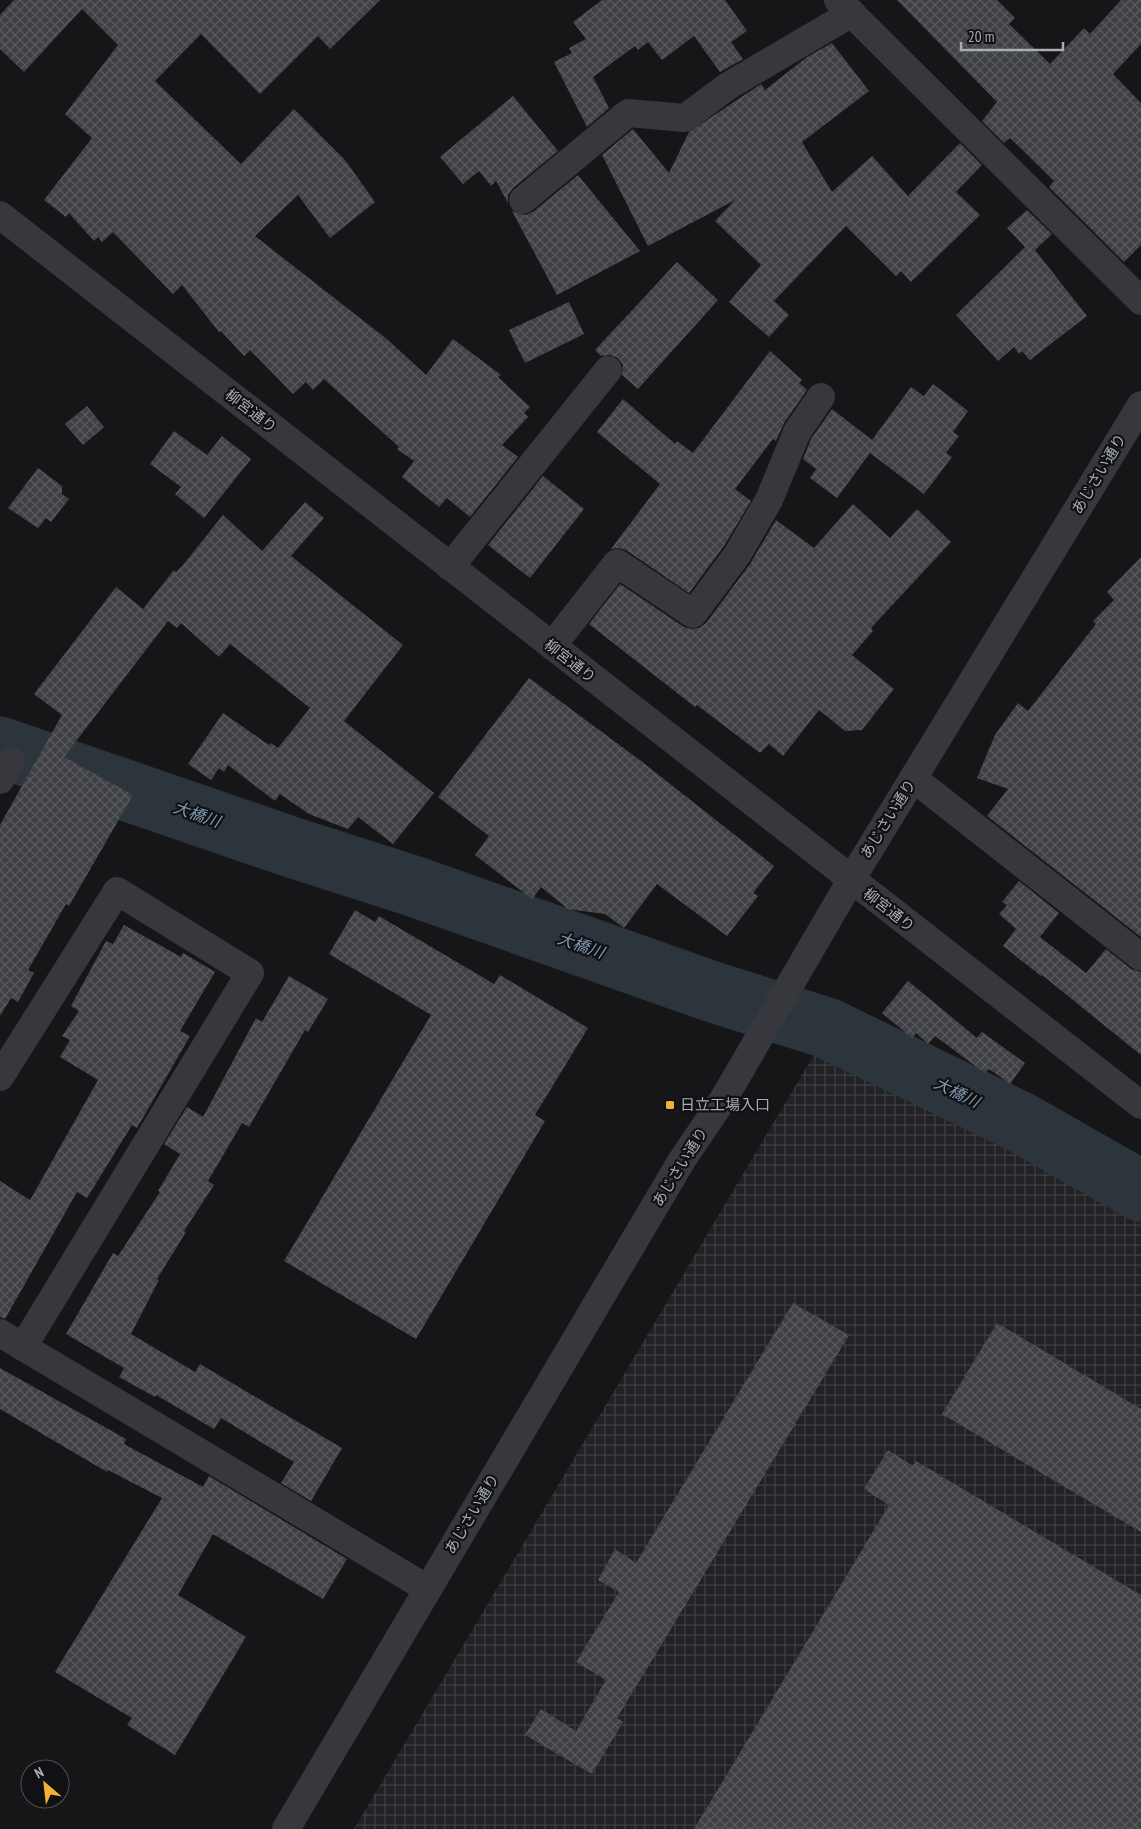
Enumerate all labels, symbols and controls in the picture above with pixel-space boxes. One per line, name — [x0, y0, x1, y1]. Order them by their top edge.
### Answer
scale bar — [961, 20, 1064, 52]
text: 20 m — [968, 27, 994, 46]
street label: 柳宮通り — [222, 385, 281, 437]
street label: あじさい通り — [1067, 430, 1130, 517]
street label: 柳宮通り — [541, 635, 600, 687]
street label: あじさい通り — [856, 776, 919, 862]
water label: 大橋川 — [171, 797, 225, 832]
street label: 柳宮通り — [860, 884, 919, 936]
water label: 大橋川 — [555, 928, 609, 963]
water label: 大橋川 — [931, 1072, 985, 1112]
place label: 日立工場入口 — [680, 1095, 770, 1114]
marker: 日立工場入口 — [664, 1099, 676, 1111]
street label: あじさい通り — [648, 1124, 711, 1210]
street label: あじさい通り — [440, 1470, 503, 1557]
north arrow — [20, 1759, 70, 1809]
text: N — [31, 1763, 46, 1782]

